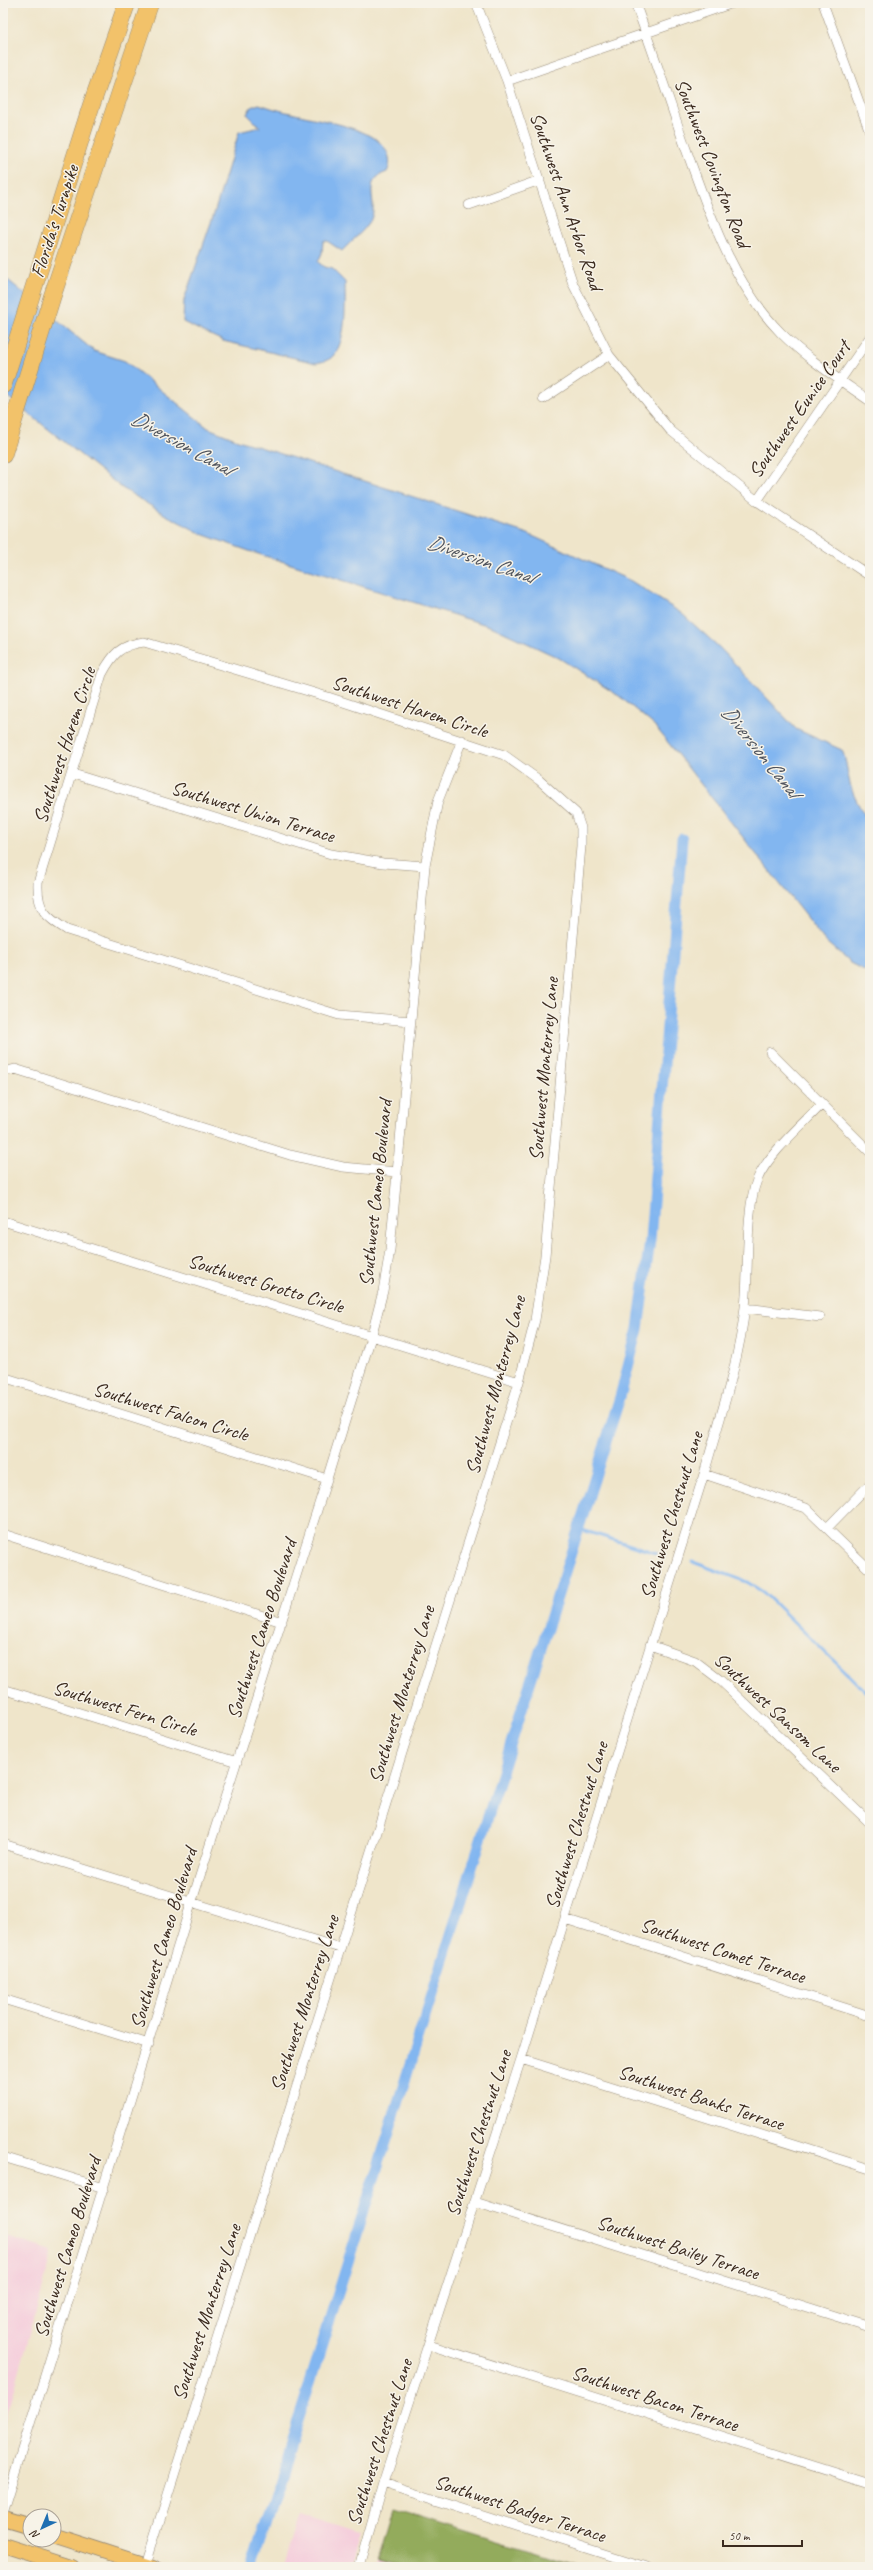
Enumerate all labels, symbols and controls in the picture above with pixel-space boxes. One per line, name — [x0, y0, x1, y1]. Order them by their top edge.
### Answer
street label: Southwest Covington Road — [669, 75, 757, 254]
street label: Southwest Ann Arbor Road — [524, 109, 610, 296]
street label: Florida's Turnpike — [25, 160, 85, 281]
street label: Southwest Eunice Court — [743, 333, 858, 483]
water label: Diversion Canal — [127, 405, 242, 484]
water label: Diversion Canal — [424, 529, 544, 591]
street label: Southwest Harem Circle — [27, 663, 102, 826]
street label: Southwest Harem Circle — [329, 669, 492, 744]
water label: Diversion Canal — [716, 700, 810, 807]
street label: Southwest Union Terrace — [168, 775, 339, 849]
street label: Southwest Monterrey Lane — [523, 975, 564, 1162]
street label: Southwest Cameo Boulevard — [353, 1095, 398, 1288]
street label: Southwest Grotto Circle — [185, 1248, 348, 1319]
street label: Southwest Monterrey Lane — [460, 1292, 532, 1477]
street label: Southwest Falcon Circle — [90, 1376, 253, 1447]
street label: Southwest Chestnut Lane — [634, 1427, 709, 1602]
street label: Southwest Cameo Boulevard — [221, 1533, 303, 1722]
street label: Southwest Monterrey Lane — [363, 1601, 441, 1786]
street label: Southwest Sansom Lane — [709, 1647, 848, 1779]
street label: Southwest Fern Circle — [50, 1675, 201, 1743]
street label: Southwest Chestnut Lane — [539, 1737, 614, 1912]
street label: Southwest Cameo Boulevard — [124, 1842, 204, 2031]
street label: Southwest Monterrey Lane — [264, 1911, 345, 2094]
street label: Southwest Comet Terrace — [637, 1912, 810, 1989]
street label: Southwest Chestnut Lane — [440, 2045, 518, 2219]
street label: Southwest Banks Terrace — [615, 2059, 788, 2136]
street label: Southwest Cameo Boulevard — [28, 2151, 108, 2340]
street label: Southwest Bailey Terrace — [594, 2209, 764, 2286]
street label: Southwest Monterrey Lane — [166, 2220, 247, 2403]
street label: Southwest Chestnut Lane — [341, 2354, 419, 2528]
street label: Southwest Bacon Terrace — [568, 2360, 743, 2438]
street label: Southwest Badger Terrace — [431, 2469, 610, 2548]
north arrow — [22, 2508, 62, 2548]
scale bar — [723, 2522, 802, 2548]
text: N — [26, 2526, 42, 2543]
text: 50 m — [729, 2528, 751, 2544]

